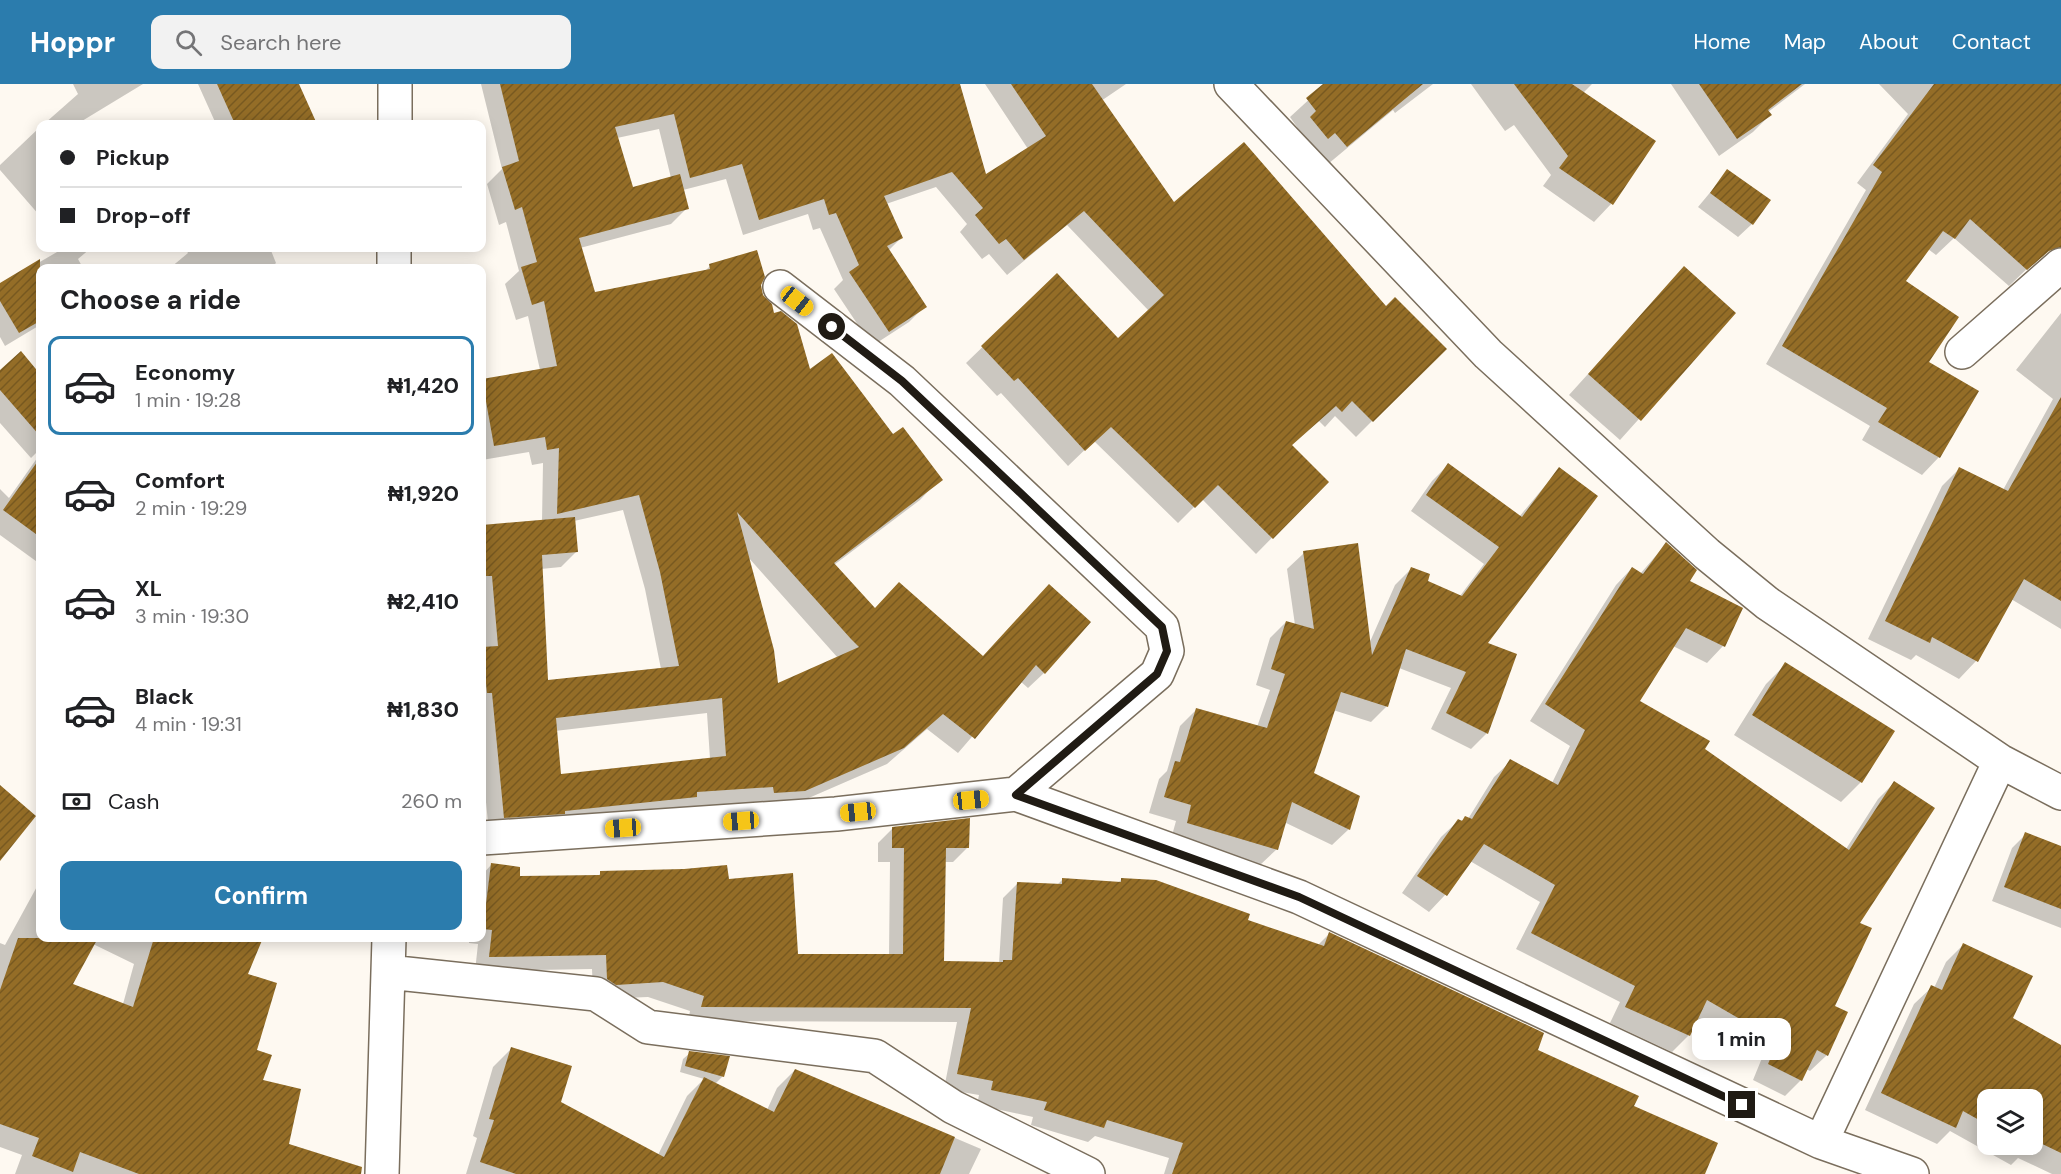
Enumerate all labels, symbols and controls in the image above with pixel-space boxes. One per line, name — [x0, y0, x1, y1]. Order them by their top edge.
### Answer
search box — [151, 15, 571, 69]
text: Hoppr — [30, 24, 115, 61]
icon: search — [172, 26, 205, 59]
text: Search here — [220, 28, 342, 57]
text: Home — [1693, 28, 1751, 56]
text: Map — [1784, 28, 1826, 56]
text: About — [1859, 28, 1919, 56]
text: Contact — [1952, 28, 2031, 56]
text: Pickup — [96, 143, 170, 172]
text: Drop-off — [96, 201, 191, 230]
text: Choose a ride — [60, 282, 241, 317]
car — [777, 283, 817, 319]
route start — [818, 313, 845, 340]
text: Economy — [135, 358, 235, 387]
icon: car — [63, 359, 117, 413]
text: ₦1,420 — [387, 371, 459, 400]
text: 1 min · 19:28 — [135, 387, 241, 413]
text: Comfort — [135, 466, 225, 495]
icon: car — [63, 467, 117, 521]
text: ₦1,920 — [388, 479, 459, 508]
text: 2 min · 19:29 — [135, 495, 247, 521]
text: XL — [135, 574, 162, 603]
icon: car — [63, 575, 117, 629]
text: ₦2,410 — [387, 587, 459, 616]
text: 3 min · 19:30 — [135, 603, 249, 629]
text: Black — [135, 682, 194, 711]
icon: car — [63, 683, 117, 737]
text: ₦1,830 — [387, 695, 459, 724]
text: 4 min · 19:31 — [135, 711, 242, 737]
icon: cash — [60, 785, 93, 818]
text: Cash — [108, 787, 159, 816]
text: 260 m — [401, 788, 462, 814]
car — [952, 789, 990, 811]
car — [839, 801, 877, 823]
car — [722, 811, 760, 831]
car — [604, 818, 642, 838]
button: Confirm — [60, 861, 462, 930]
callout: 1 min — [1692, 1018, 1792, 1060]
text: 1 min — [1717, 1026, 1766, 1052]
map controls — [1977, 1089, 2043, 1155]
button: layers — [1977, 1089, 2043, 1155]
route end — [1728, 1091, 1755, 1118]

